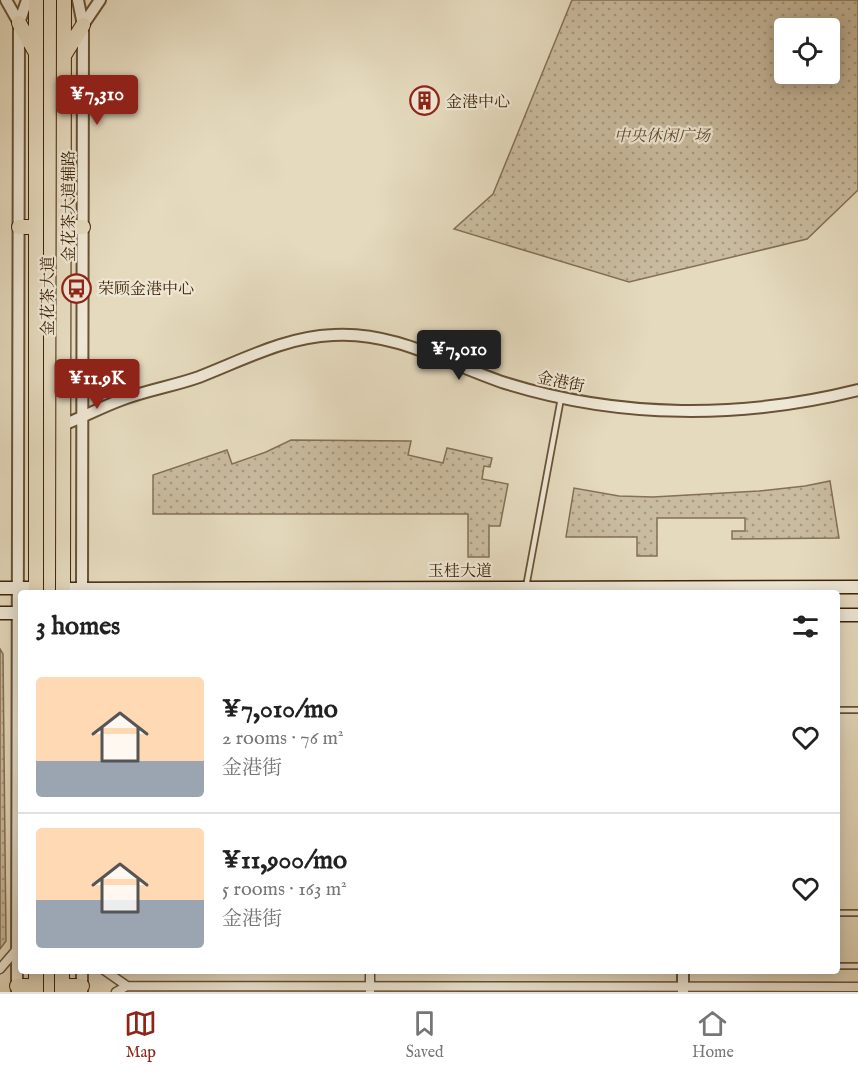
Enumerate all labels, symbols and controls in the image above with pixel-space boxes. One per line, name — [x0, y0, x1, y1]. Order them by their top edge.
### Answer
map controls — [774, 18, 840, 84]
button: locate — [774, 18, 840, 84]
pin: ¥7,310 — [48, 75, 146, 126]
text: ¥7,310 — [70, 82, 124, 107]
building icon: 金港中心 — [409, 85, 441, 117]
place label: 金港中心 — [446, 93, 510, 113]
park label: 中央休闲广场 — [614, 127, 712, 147]
street label: 金花茶大道辅路 — [60, 150, 80, 262]
street label: 金花茶大道 — [39, 256, 59, 336]
bus stop icon: 荣顾金港中心 — [61, 272, 93, 304]
place label: 荣顾金港中心 — [98, 280, 194, 300]
pin: ¥7,010 — [410, 330, 508, 381]
text: ¥7,010 — [431, 337, 487, 362]
pin: ¥11.9K — [48, 359, 146, 410]
text: ¥11.9K — [69, 366, 125, 391]
street label: 金港街 — [535, 368, 586, 398]
street label: 玉桂大道 — [428, 562, 492, 582]
text: 3 homes — [36, 610, 120, 643]
icon: filters — [789, 610, 822, 643]
text: ¥7,010/mo — [222, 693, 338, 726]
icon: home — [84, 701, 156, 773]
icon: heart — [789, 721, 822, 754]
text: 2 rooms · 76 m² — [222, 726, 343, 751]
text: 金港街 — [222, 756, 282, 781]
text: ¥11,900/mo — [222, 844, 347, 877]
icon: home — [84, 852, 156, 924]
icon: heart — [789, 872, 822, 905]
text: 5 rooms · 163 m² — [222, 877, 347, 902]
text: 金港街 — [222, 907, 282, 932]
tab: Map — [124, 1007, 157, 1063]
tab: Saved — [406, 1007, 444, 1063]
tab: Home — [692, 1007, 734, 1063]

